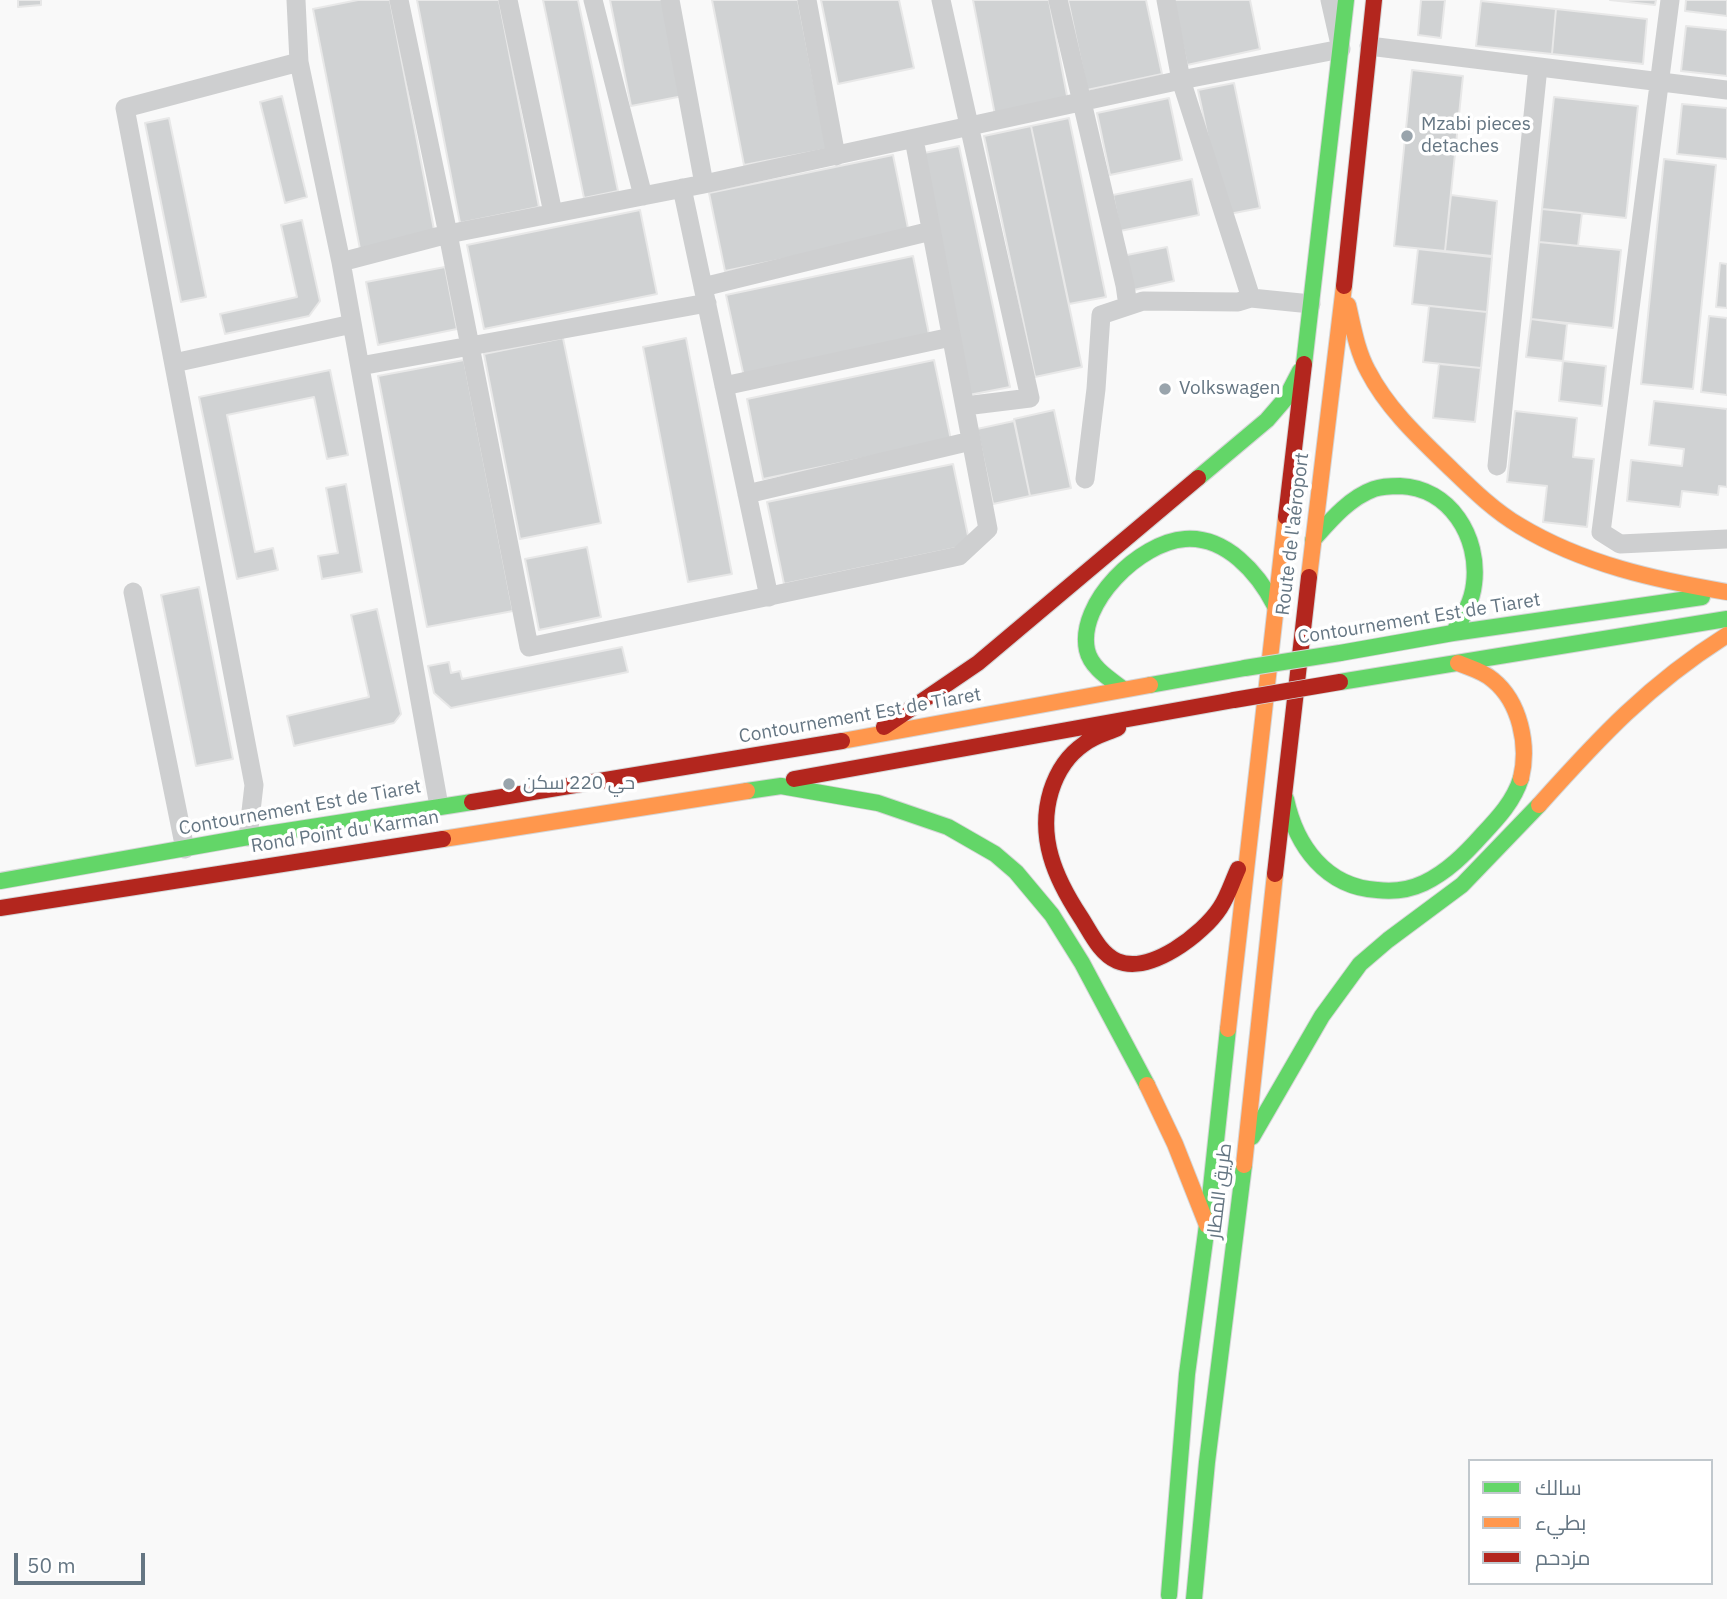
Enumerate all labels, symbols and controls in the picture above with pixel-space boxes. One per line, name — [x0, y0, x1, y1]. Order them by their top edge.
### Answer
place label: Mzabi pieces detaches — [1421, 114, 1531, 158]
marker: Mzabi pieces detaches — [1399, 128, 1415, 144]
place label: Volkswagen — [1179, 378, 1280, 400]
marker: Volkswagen — [1157, 381, 1173, 397]
street label: Route de l'aéroport — [1272, 451, 1314, 617]
street label: Contournement Est de Tiaret — [1296, 589, 1542, 649]
street label: Contournement Est de Tiaret — [737, 683, 983, 749]
place label: حي 220 سكن — [523, 773, 635, 795]
street label: Contournement Est de Tiaret — [177, 775, 423, 841]
marker: حي 220 سكن — [501, 776, 517, 792]
street label: Rond Point du Karman — [249, 806, 441, 858]
street label: طريق المطار — [1203, 1142, 1237, 1240]
legend — [1468, 1459, 1713, 1585]
text: سالك — [1535, 1473, 1582, 1501]
text: بطيء — [1535, 1508, 1586, 1536]
scale bar — [18, 1540, 149, 1584]
text: مزدحم — [1535, 1543, 1590, 1571]
text: 50 m — [27, 1551, 76, 1579]

